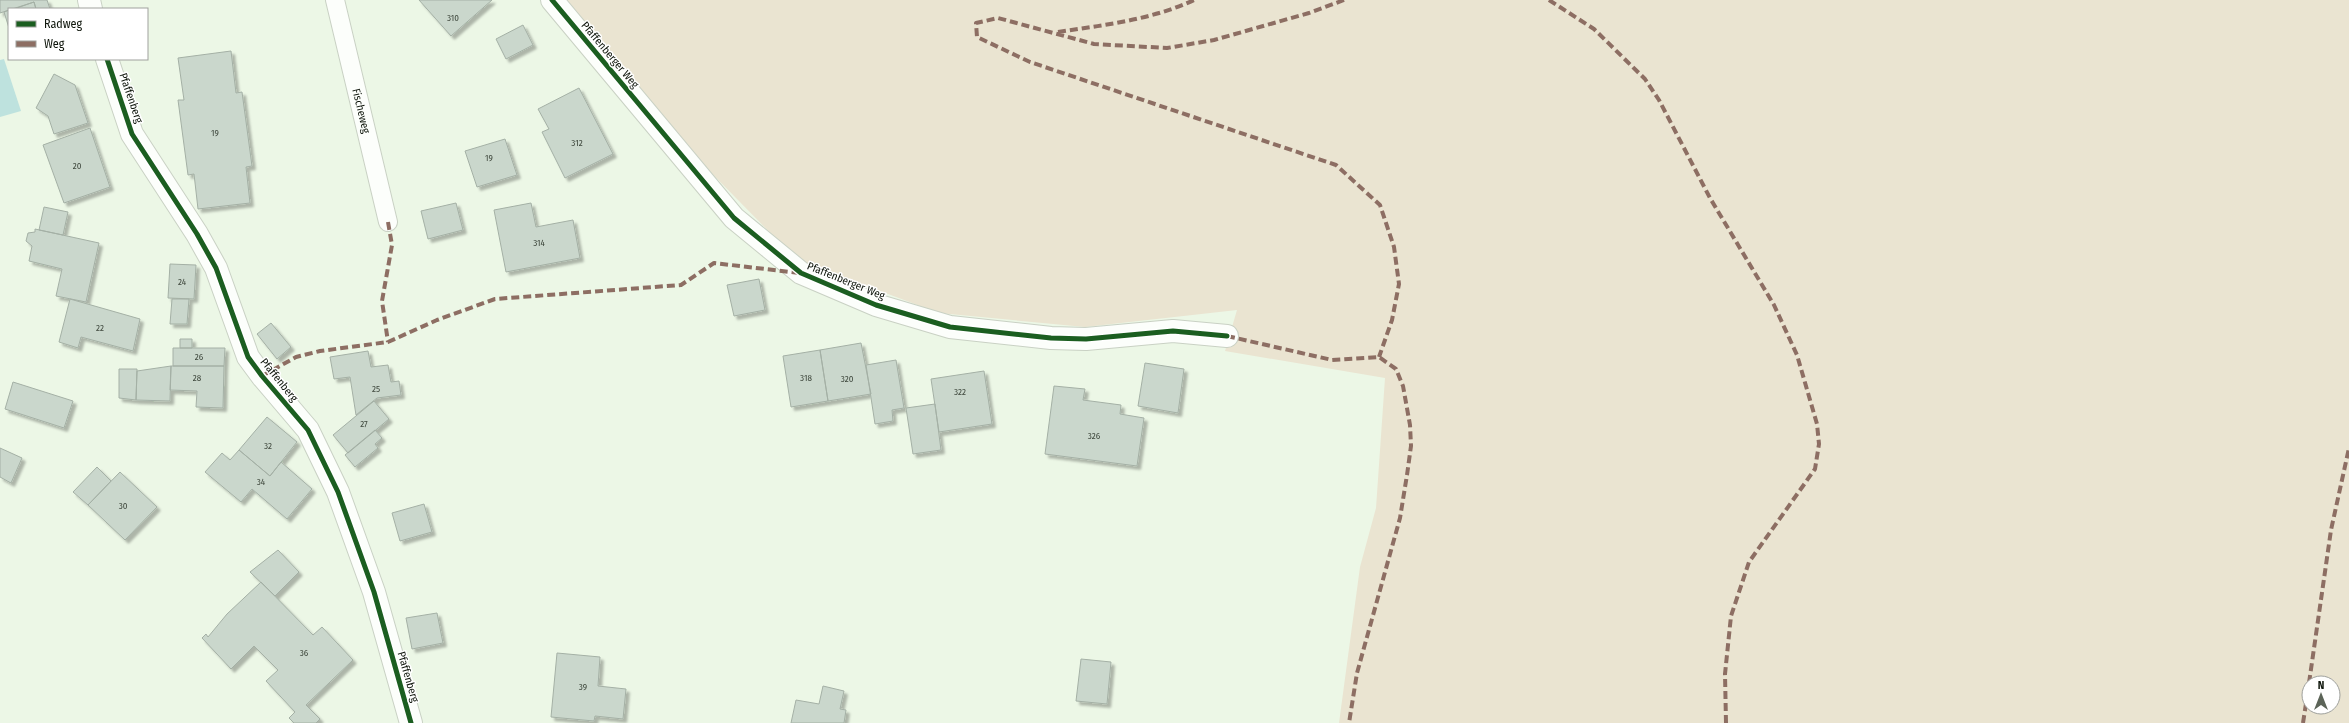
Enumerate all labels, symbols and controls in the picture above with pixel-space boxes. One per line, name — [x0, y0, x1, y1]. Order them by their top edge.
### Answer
legend — [8, 8, 148, 60]
house number: 310 — [447, 13, 459, 23]
text: Radweg — [44, 17, 83, 31]
street label: Pfaffenberger Weg — [578, 19, 642, 91]
text: Weg — [44, 37, 65, 51]
street label: Pfaffenberg — [116, 71, 146, 126]
street label: Fischeweg — [350, 87, 373, 135]
house number: 19 — [211, 128, 219, 138]
house number: 312 — [571, 138, 583, 148]
house number: 19 — [485, 153, 493, 163]
house number: 20 — [73, 161, 82, 171]
house number: 314 — [533, 238, 545, 248]
street label: Pfaffenberger Weg — [805, 259, 888, 303]
house number: 24 — [178, 277, 187, 287]
house number: 22 — [96, 323, 104, 333]
house number: 26 — [195, 352, 204, 362]
street label: Pfaffenberg — [258, 356, 301, 405]
house number: 28 — [193, 373, 202, 383]
house number: 318 — [800, 373, 812, 383]
house number: 320 — [841, 374, 854, 384]
house number: 25 — [372, 384, 380, 394]
house number: 322 — [954, 387, 966, 397]
house number: 27 — [360, 419, 368, 429]
house number: 326 — [1088, 431, 1101, 441]
house number: 32 — [264, 441, 272, 451]
house number: 34 — [257, 477, 266, 487]
house number: 30 — [119, 501, 128, 511]
house number: 36 — [300, 648, 309, 658]
street label: Pfaffenberg — [395, 650, 422, 705]
north arrow — [2301, 675, 2341, 715]
text: N — [2318, 679, 2324, 692]
house number: 39 — [579, 682, 587, 692]

